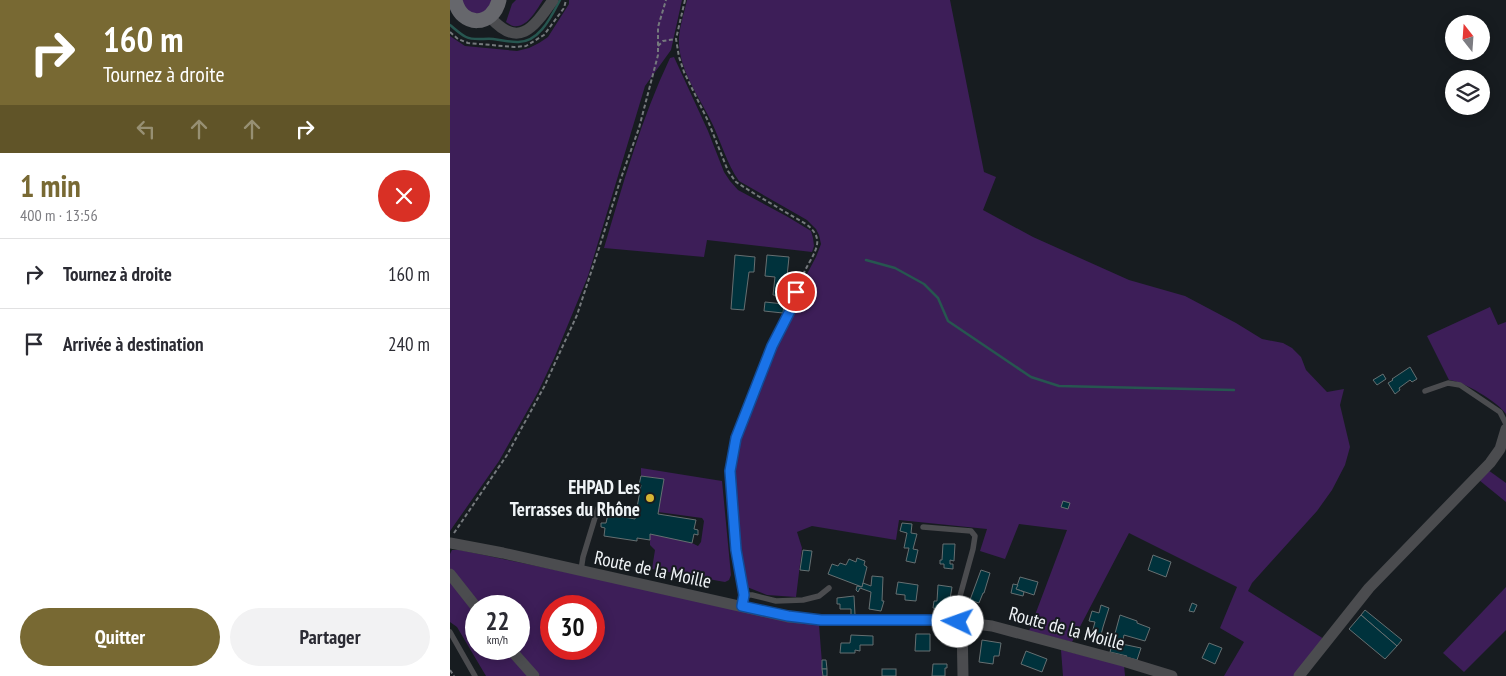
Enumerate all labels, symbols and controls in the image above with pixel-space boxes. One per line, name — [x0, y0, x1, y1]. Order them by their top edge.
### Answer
north arrow — [1445, 15, 1490, 60]
map controls — [1445, 15, 1490, 115]
text: 160 m — [103, 16, 184, 62]
icon: right — [20, 20, 85, 85]
text: Tournez à droite — [103, 60, 225, 88]
button: layers — [1445, 70, 1490, 115]
icon: left — [132, 115, 160, 143]
icon: ahead — [185, 115, 213, 143]
icon: ahead — [238, 115, 266, 143]
icon: right — [291, 115, 319, 143]
text: 1 min — [20, 166, 81, 205]
button: close — [378, 170, 430, 222]
text: 400 m · 13:56 — [20, 205, 98, 225]
icon: right — [20, 260, 48, 288]
text: Tournez à droite — [63, 262, 172, 286]
text: 160 m — [388, 262, 430, 286]
pin — [775, 271, 817, 313]
icon: arrive — [782, 278, 810, 306]
icon: arrive — [20, 330, 48, 358]
text: Arrivée à destination — [63, 332, 204, 356]
text: 240 m — [388, 332, 430, 356]
place label: EHPAD Les Terrasses du Rhône — [510, 475, 640, 521]
marker: EHPAD Les Terrasses du Rhône — [644, 492, 656, 504]
street label: Route de la Moille — [592, 545, 714, 593]
speed limit sign: 30 — [540, 595, 605, 660]
position arrow — [931, 595, 983, 647]
street label: Route de la Moille — [1006, 601, 1128, 655]
text: 22 — [486, 605, 509, 637]
button: Quitter — [20, 608, 220, 666]
button: Partager — [230, 608, 430, 666]
text: km/h — [487, 632, 508, 647]

